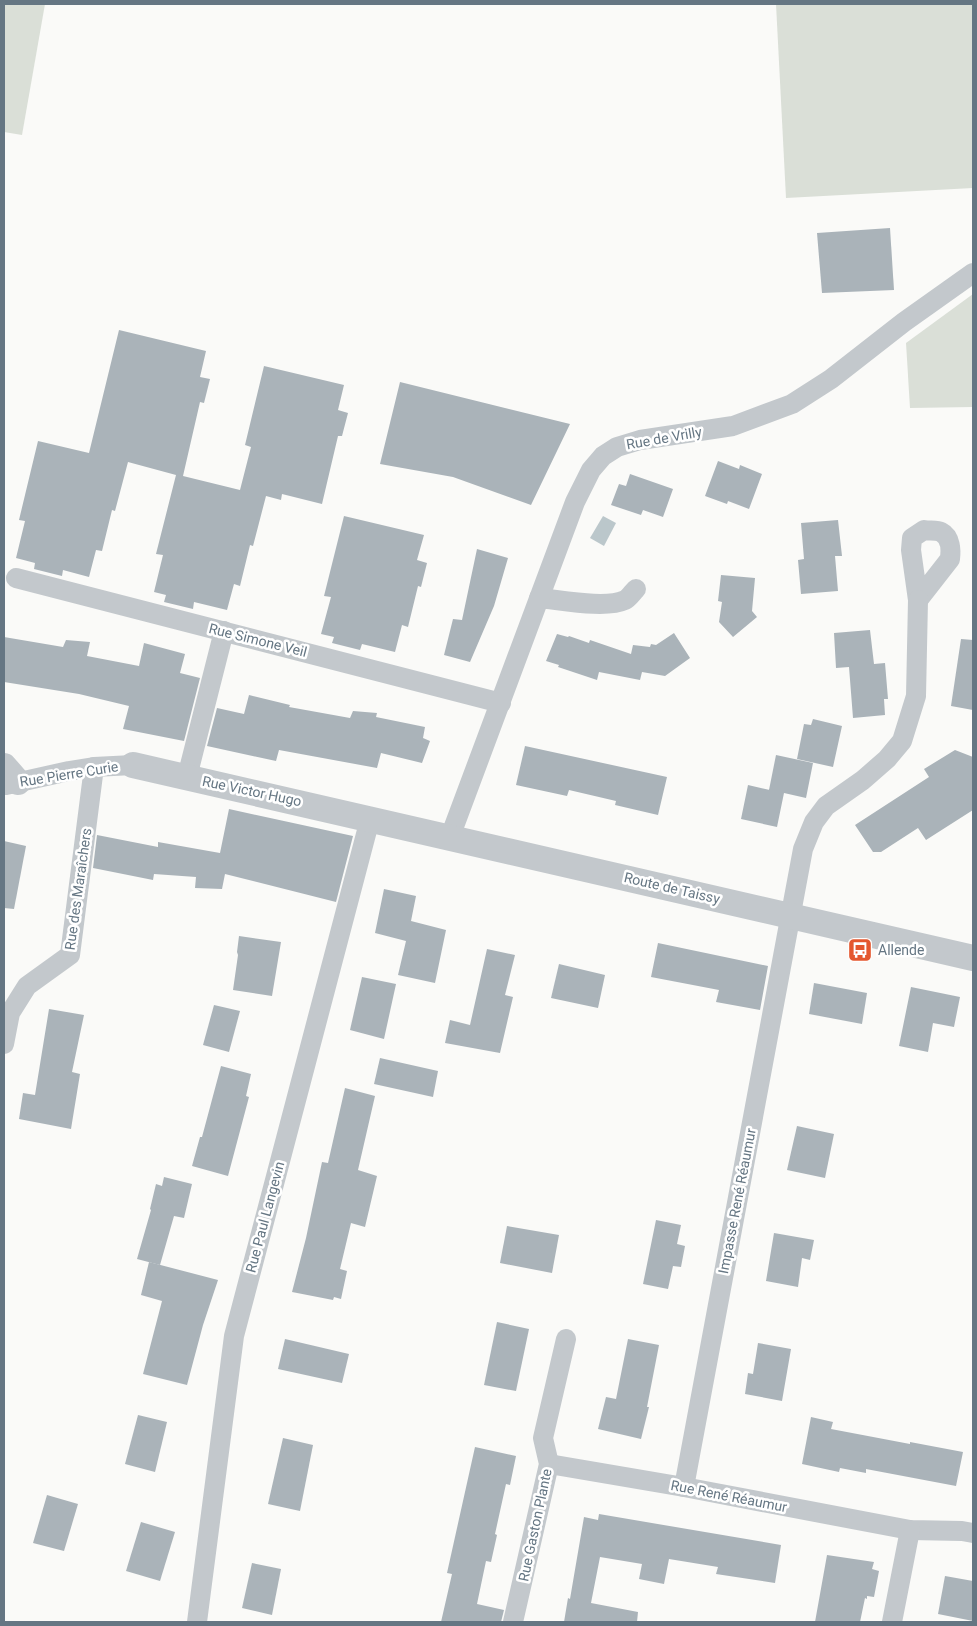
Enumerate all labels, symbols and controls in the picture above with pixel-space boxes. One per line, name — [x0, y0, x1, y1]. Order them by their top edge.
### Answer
street label: Rue de Vrilly — [625, 423, 703, 453]
street label: Rue Simone Veil — [207, 620, 309, 660]
street label: Rue Pierre Curie — [19, 758, 119, 790]
street label: Rue Victor Hugo — [201, 773, 303, 809]
street label: Rue des Maraîchers — [62, 827, 94, 951]
street label: Route de Taissy — [622, 869, 722, 907]
bus stop icon: Allende — [847, 937, 873, 963]
place label: Allende — [878, 942, 924, 958]
street label: Impasse René Réaumur — [715, 1127, 759, 1275]
street label: Rue Paul Langevin — [242, 1160, 288, 1274]
street label: Rue Gaston Plante — [515, 1467, 555, 1583]
street label: Rue René Réaumur — [670, 1477, 789, 1515]

